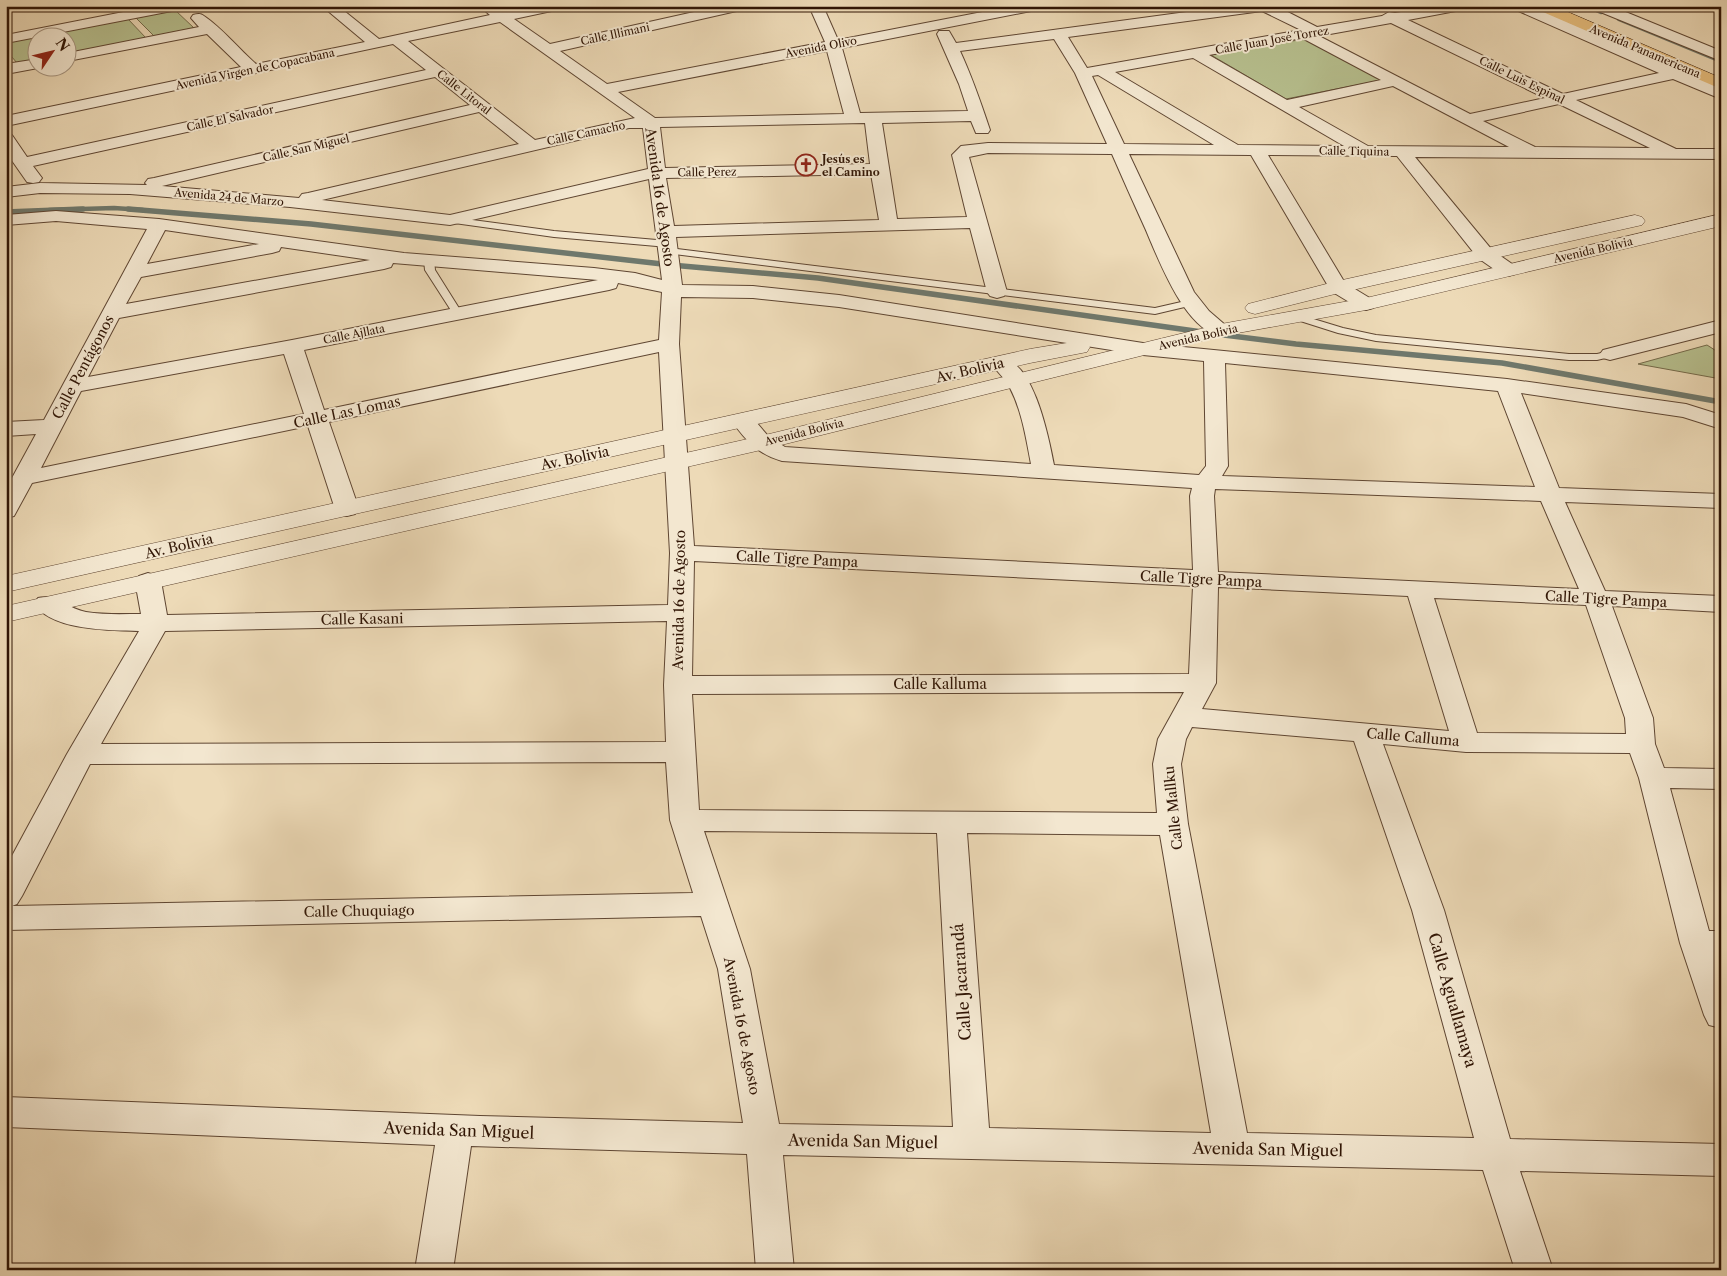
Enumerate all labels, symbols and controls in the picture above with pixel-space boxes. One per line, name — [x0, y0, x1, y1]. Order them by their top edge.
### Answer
street label: Calle Illimani — [579, 20, 651, 48]
street label: Avenida Panamericana — [1587, 21, 1703, 81]
street label: Calle Juan José Torrez — [1214, 23, 1330, 57]
north arrow — [28, 28, 78, 78]
street label: Avenida Olivo — [783, 33, 858, 61]
text: N — [52, 34, 74, 55]
street label: Avenida Virgen de Copacabana — [173, 45, 336, 93]
street label: Calle Luis Espinal — [1477, 53, 1568, 107]
street label: Calle Litoral — [434, 67, 494, 118]
street label: Calle El Salvador — [185, 102, 275, 134]
street label: Calle Camacho — [546, 118, 627, 148]
street label: Avenida 16 de Agosto — [641, 125, 679, 268]
street label: Calle San Miguel — [261, 131, 351, 165]
street label: Calle Tiquina — [1319, 143, 1390, 159]
place label: Jesús es el Camino — [820, 152, 880, 179]
church icon: Jesús es el Camino — [794, 153, 818, 177]
street label: Calle Perez — [677, 164, 737, 180]
street label: Avenida 24 de Marzo — [173, 185, 285, 209]
street label: Avenida Bolivia — [1551, 234, 1634, 266]
street label: Calle Pentágonos — [48, 312, 118, 422]
street label: Calle Ajllata — [322, 321, 386, 347]
street label: Avenida Bolivia — [1156, 321, 1239, 353]
street label: Av. Bolivia — [933, 353, 1006, 387]
street label: Calle Las Lomas — [292, 392, 402, 432]
street label: Avenida Bolivia — [762, 415, 845, 449]
street label: Av. Bolivia — [538, 442, 611, 474]
street label: Av. Bolivia — [142, 529, 215, 563]
street label: Avenida 16 de Agosto — [669, 530, 689, 671]
street label: Calle Tigre Pampa — [735, 547, 859, 571]
street label: Calle Tigre Pampa — [1139, 567, 1263, 591]
street label: Calle Tigre Pampa — [1544, 587, 1668, 611]
street label: Calle Kasani — [320, 609, 404, 629]
street label: Calle Kalluma — [893, 675, 987, 693]
street label: Calle Calluma — [1366, 724, 1461, 750]
street label: Calle Mallku — [1160, 765, 1186, 851]
street label: Calle Chuquiago — [303, 901, 415, 921]
street label: Calle Jacarandá — [947, 922, 975, 1041]
street label: Calle Aguallamaya — [1424, 930, 1482, 1070]
street label: Avenida 16 de Agosto — [720, 955, 764, 1097]
street label: Avenida San Miguel — [382, 1117, 535, 1143]
street label: Avenida San Miguel — [787, 1130, 939, 1152]
street label: Avenida San Miguel — [1192, 1138, 1344, 1160]

